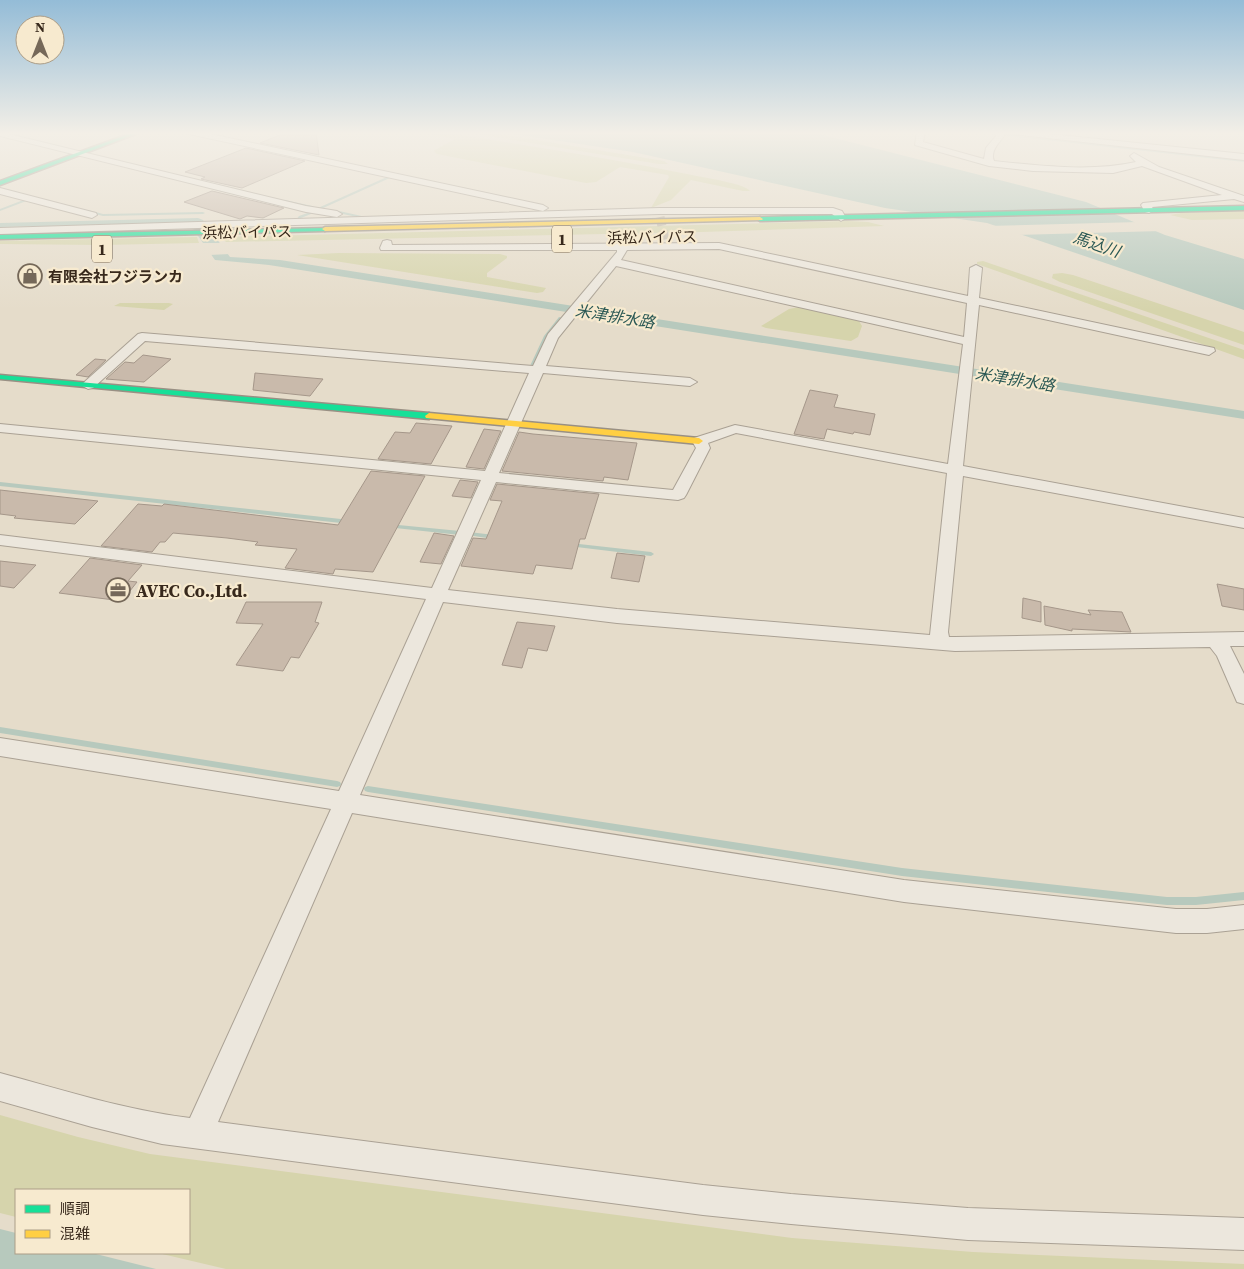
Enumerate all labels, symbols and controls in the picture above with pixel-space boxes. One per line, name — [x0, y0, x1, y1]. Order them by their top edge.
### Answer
north arrow — [15, 15, 65, 65]
text: N — [35, 17, 45, 37]
street label: 浜松バイパス — [202, 221, 292, 243]
road number: 1 — [552, 225, 572, 252]
street label: 浜松バイパス — [607, 226, 697, 248]
water label: 馬込川 — [1071, 226, 1125, 263]
road number: 1 — [92, 235, 112, 262]
shop icon: 有限会社フジランカ — [17, 263, 43, 289]
place label: 有限会社フジランカ — [48, 266, 183, 287]
water label: 米津排水路 — [574, 299, 658, 333]
water label: 米津排水路 — [974, 362, 1058, 396]
office icon: AVEC Co.,Ltd. — [105, 577, 131, 603]
place label: AVEC Co.,Ltd. — [136, 578, 248, 603]
legend — [15, 1189, 190, 1254]
text: 順調 — [60, 1198, 90, 1219]
text: 混雑 — [60, 1223, 90, 1244]

